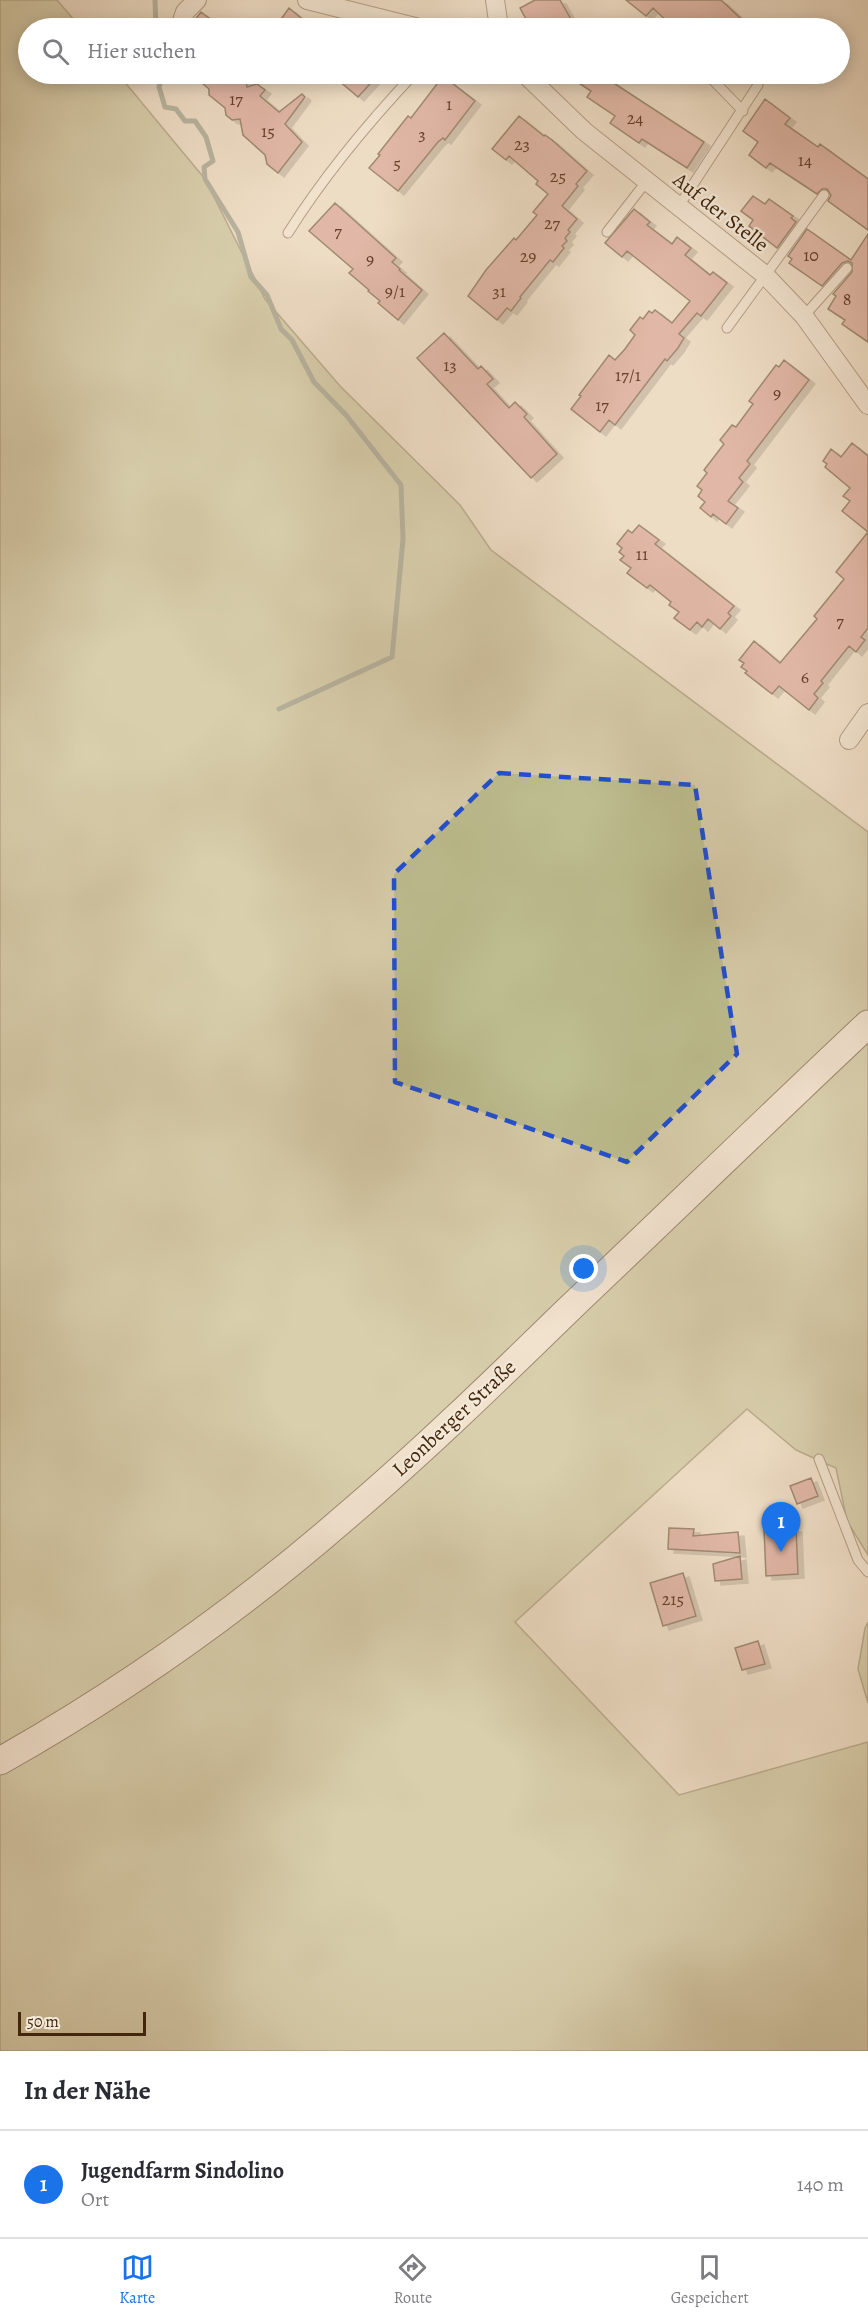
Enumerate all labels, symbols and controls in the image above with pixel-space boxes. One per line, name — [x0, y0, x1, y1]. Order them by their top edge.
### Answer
search box — [18, 18, 850, 84]
icon: search — [39, 35, 72, 68]
text: Hier suchen — [87, 36, 196, 66]
house number: 17 — [229, 87, 243, 111]
house number: 1 — [446, 92, 452, 116]
house number: 24 — [627, 106, 643, 130]
house number: 15 — [261, 119, 275, 143]
house number: 3 — [418, 122, 426, 146]
house number: 23 — [514, 132, 530, 156]
house number: 14 — [798, 148, 812, 172]
house number: 5 — [393, 151, 401, 175]
house number: 25 — [550, 164, 566, 188]
street label: Auf der Stelle — [667, 165, 775, 258]
house number: 27 — [544, 211, 560, 235]
house number: 7 — [334, 219, 342, 243]
house number: 10 — [803, 243, 819, 267]
house number: 29 — [520, 244, 536, 268]
house number: 9 — [366, 247, 374, 271]
house number: 9/1 — [385, 279, 405, 303]
house number: 31 — [492, 279, 506, 303]
house number: 8 — [843, 287, 851, 311]
house number: 13 — [443, 353, 457, 377]
house number: 17/1 — [615, 363, 641, 387]
house number: 9 — [773, 381, 781, 405]
house number: 17 — [595, 393, 609, 417]
house number: 11 — [636, 542, 648, 566]
house number: 7 — [836, 609, 844, 633]
house number: 6 — [801, 665, 809, 689]
your location — [569, 1254, 598, 1283]
street label: Leonberger Straße — [386, 1353, 522, 1483]
pin: 1 — [762, 1502, 800, 1552]
house number: 215 — [662, 1587, 684, 1611]
scale bar — [18, 2009, 146, 2036]
text: 50 m — [27, 2011, 59, 2033]
text: In der Nähe — [24, 2073, 151, 2108]
text: Jugendfarm Sindolino — [81, 2156, 284, 2186]
text: 1 — [40, 2171, 47, 2198]
text: 140 m — [797, 2171, 844, 2198]
text: Ort — [81, 2186, 109, 2213]
tab: Karte — [119, 2251, 155, 2309]
tab: Route — [394, 2251, 432, 2309]
tab: Gespeichert — [671, 2251, 749, 2309]

